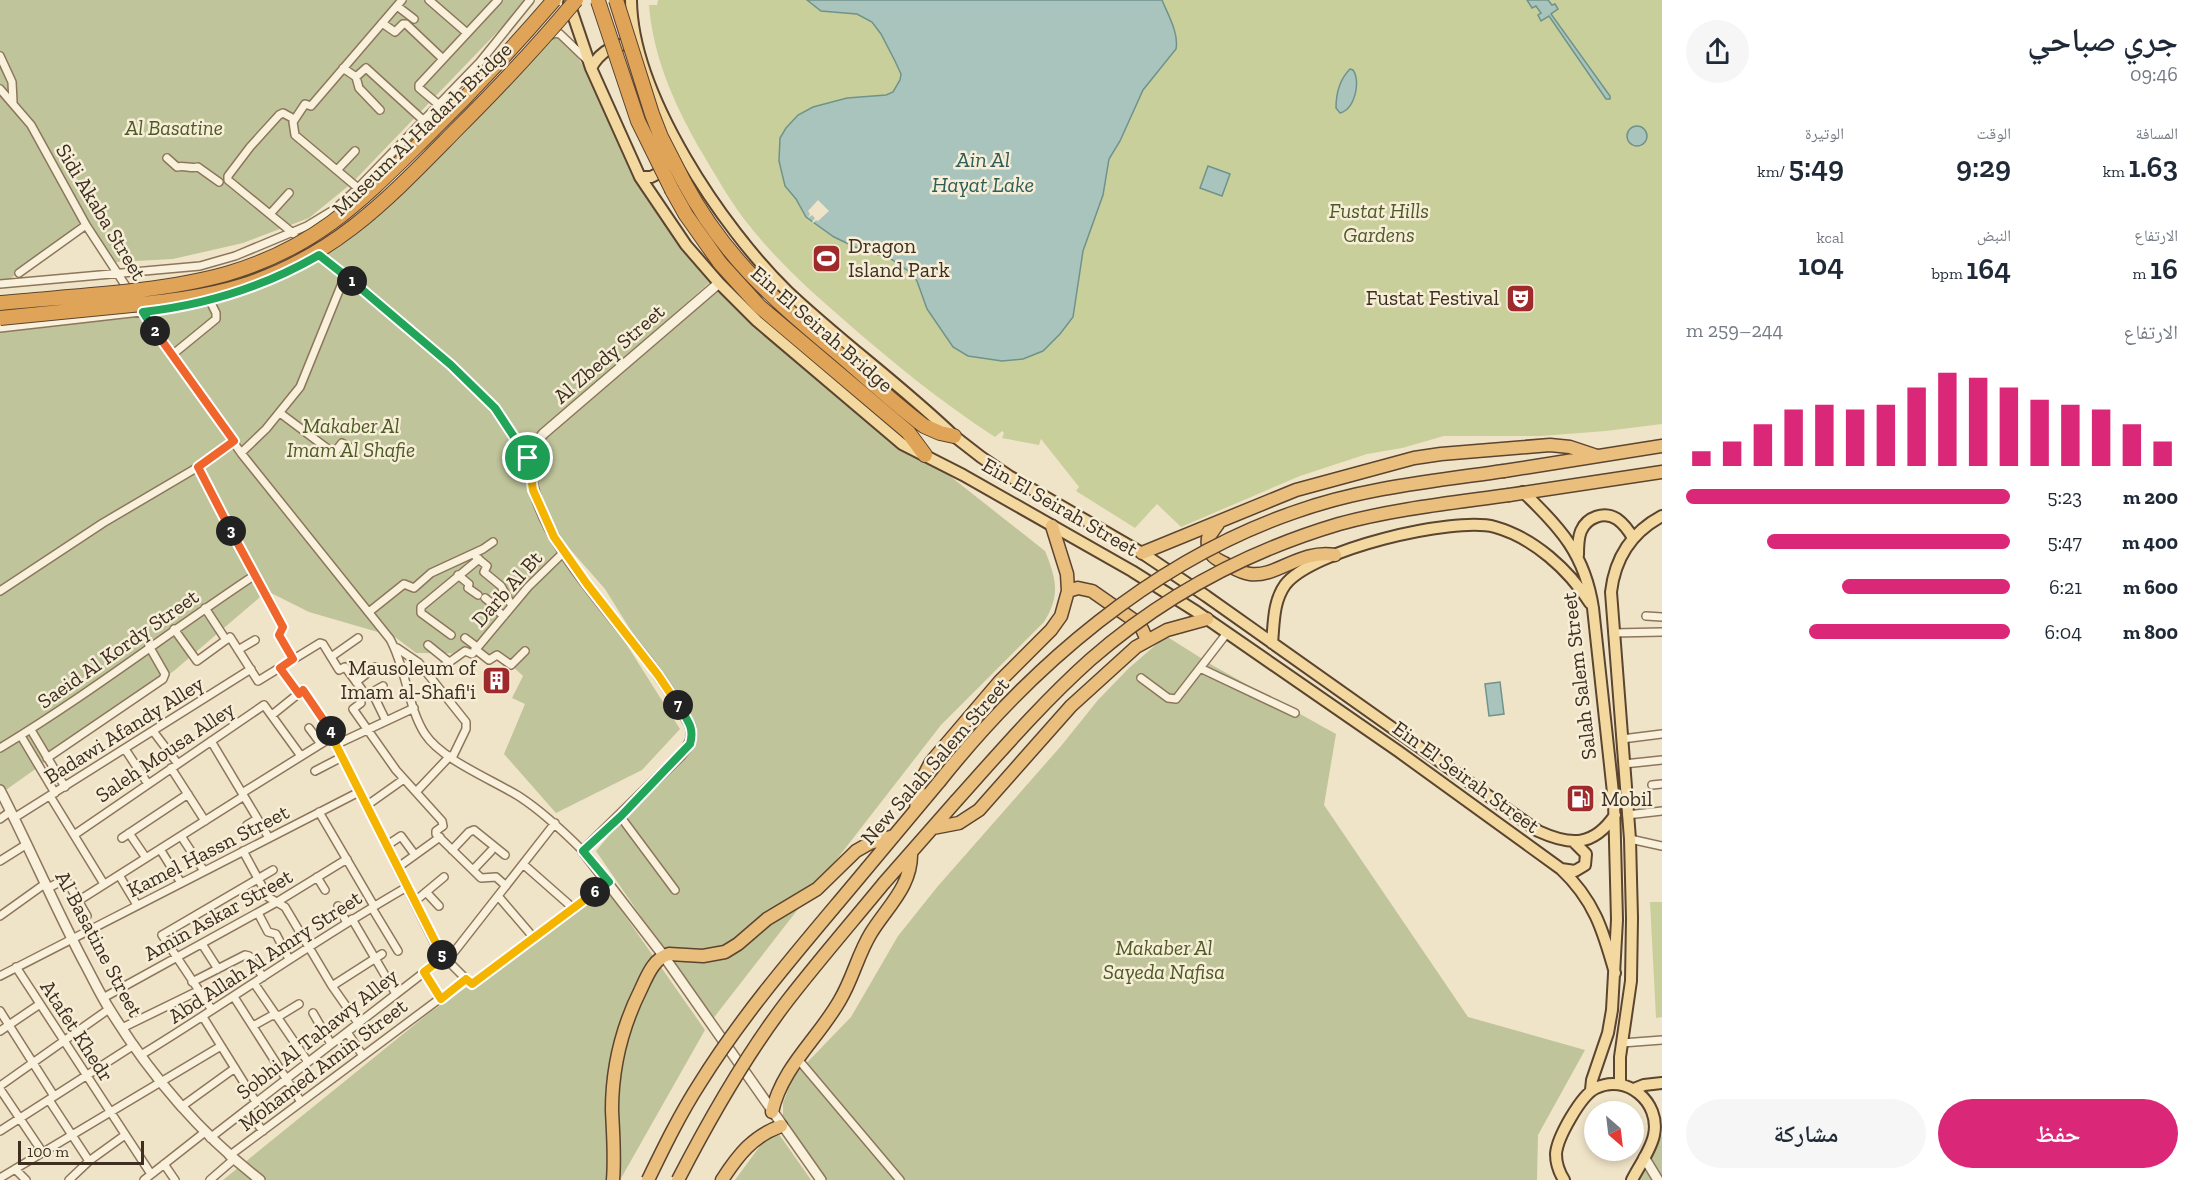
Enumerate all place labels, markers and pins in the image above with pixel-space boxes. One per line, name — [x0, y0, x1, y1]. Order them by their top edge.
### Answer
place label: Dragon Island Park — [848, 233, 950, 282]
sports icon: Dragon Island Park — [811, 242, 843, 274]
pin: 1 — [337, 266, 367, 296]
theatre icon: Fustat Festival — [1504, 282, 1536, 314]
place label: Fustat Festival — [1366, 285, 1499, 310]
pin: 2 — [140, 316, 170, 346]
pin — [502, 432, 553, 483]
pin: 3 — [216, 516, 246, 546]
place label: Mausoleum of Imam al-Shafi'i — [341, 655, 477, 704]
building icon: Mausoleum of Imam al-Shafi'i — [481, 664, 513, 696]
pin: 7 — [663, 690, 693, 720]
pin: 4 — [316, 716, 346, 746]
fuel station icon: Mobil — [1564, 783, 1596, 815]
place label: Mobil — [1601, 786, 1653, 811]
pin: 6 — [580, 877, 610, 907]
pin: 5 — [427, 940, 457, 970]

